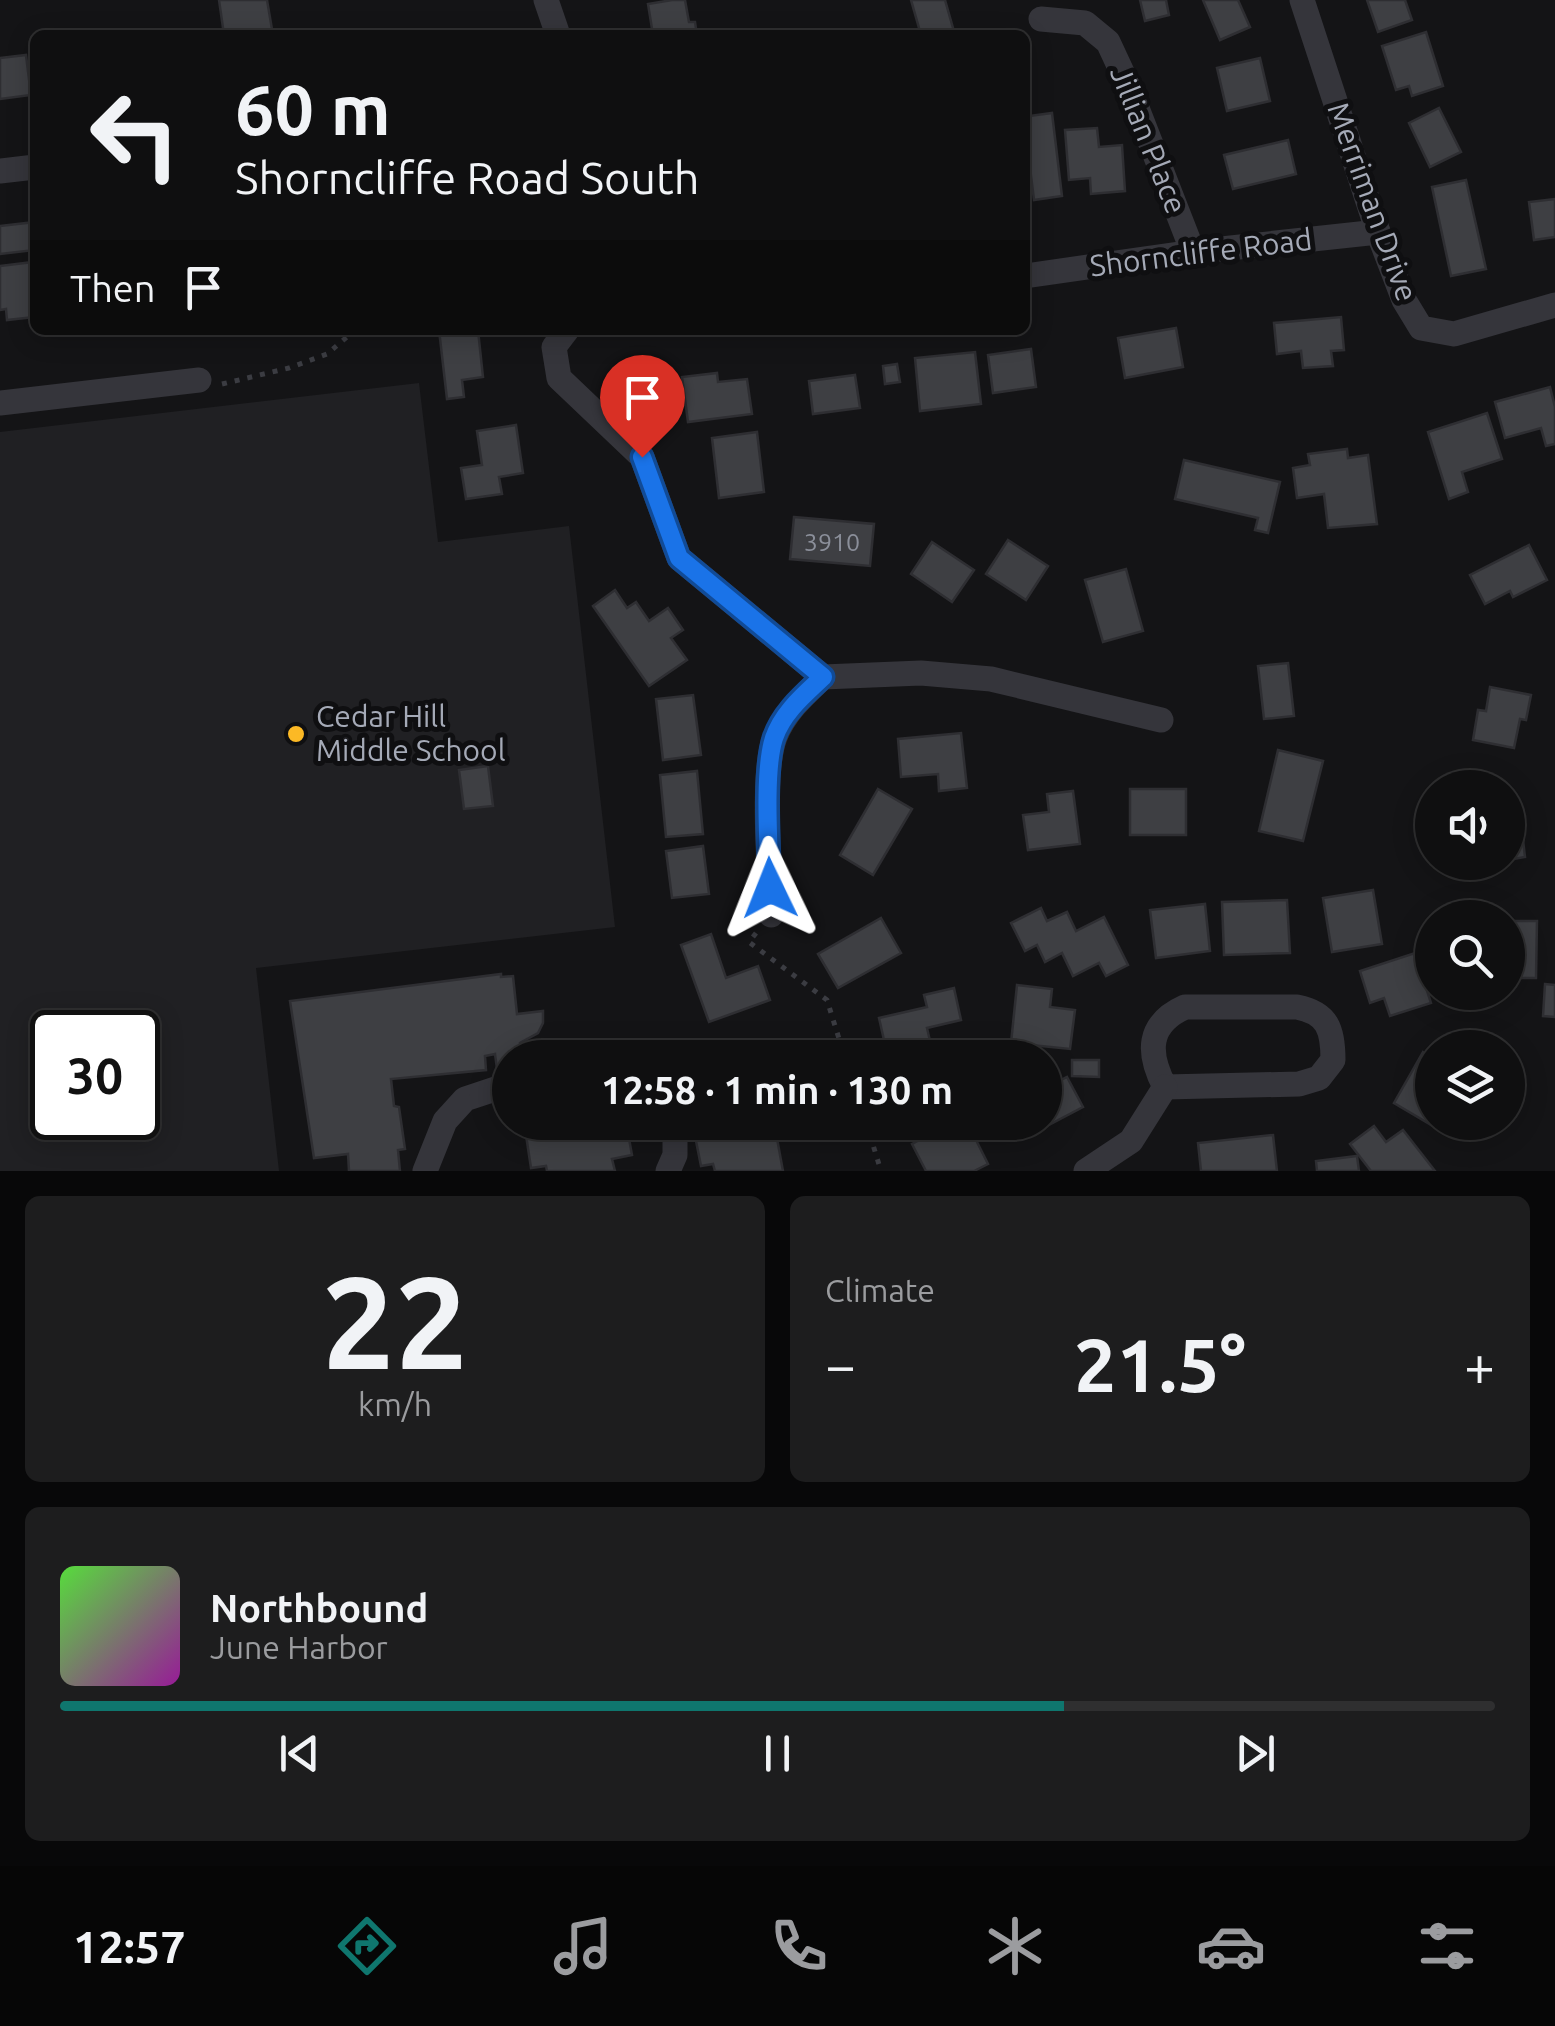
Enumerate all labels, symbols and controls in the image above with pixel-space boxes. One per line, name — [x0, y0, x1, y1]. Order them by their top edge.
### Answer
street label: Jillian Place — [1104, 61, 1194, 218]
icon: left — [70, 70, 200, 200]
text: 60 m — [235, 70, 391, 148]
street label: Merriman Drive — [1321, 98, 1425, 306]
text: Shorncliffe Road South — [235, 152, 699, 203]
street label: Shorncliffe Road — [1088, 222, 1314, 282]
icon: arrive — [176, 260, 231, 315]
text: Then — [70, 267, 156, 309]
pin — [600, 355, 685, 458]
icon: arrive — [615, 370, 670, 425]
house number: 3910 — [804, 528, 860, 556]
place label: Cedar Hill Middle School — [316, 699, 506, 767]
marker: Cedar Hill Middle School — [285, 723, 307, 745]
map controls — [1415, 770, 1525, 1140]
button: sound — [1415, 770, 1525, 880]
position arrow — [718, 836, 822, 940]
button: search — [1415, 900, 1525, 1010]
speed limit sign: 30 — [30, 1010, 160, 1140]
button: layers — [1415, 1030, 1525, 1140]
text: 12:58 · 1 min · 130 m — [601, 1069, 953, 1111]
text: 22 — [322, 1248, 468, 1394]
text: Climate — [825, 1272, 935, 1308]
text: 21.5° — [1074, 1322, 1246, 1406]
text: − — [825, 1334, 856, 1395]
text: + — [1464, 1334, 1495, 1395]
text: km/h — [358, 1386, 432, 1422]
text: Northbound — [210, 1587, 428, 1629]
text: June Harbor — [210, 1629, 388, 1665]
icon: previous — [272, 1726, 327, 1781]
icon: pause — [750, 1726, 805, 1781]
icon: next — [1228, 1726, 1283, 1781]
icon: directions — [332, 1911, 402, 1981]
icon: music — [548, 1911, 618, 1981]
icon: phone — [764, 1911, 834, 1981]
icon: climate — [980, 1911, 1050, 1981]
icon: car — [1196, 1911, 1266, 1981]
icon: filters — [1412, 1911, 1482, 1981]
text: 12:57 — [73, 1921, 186, 1972]

